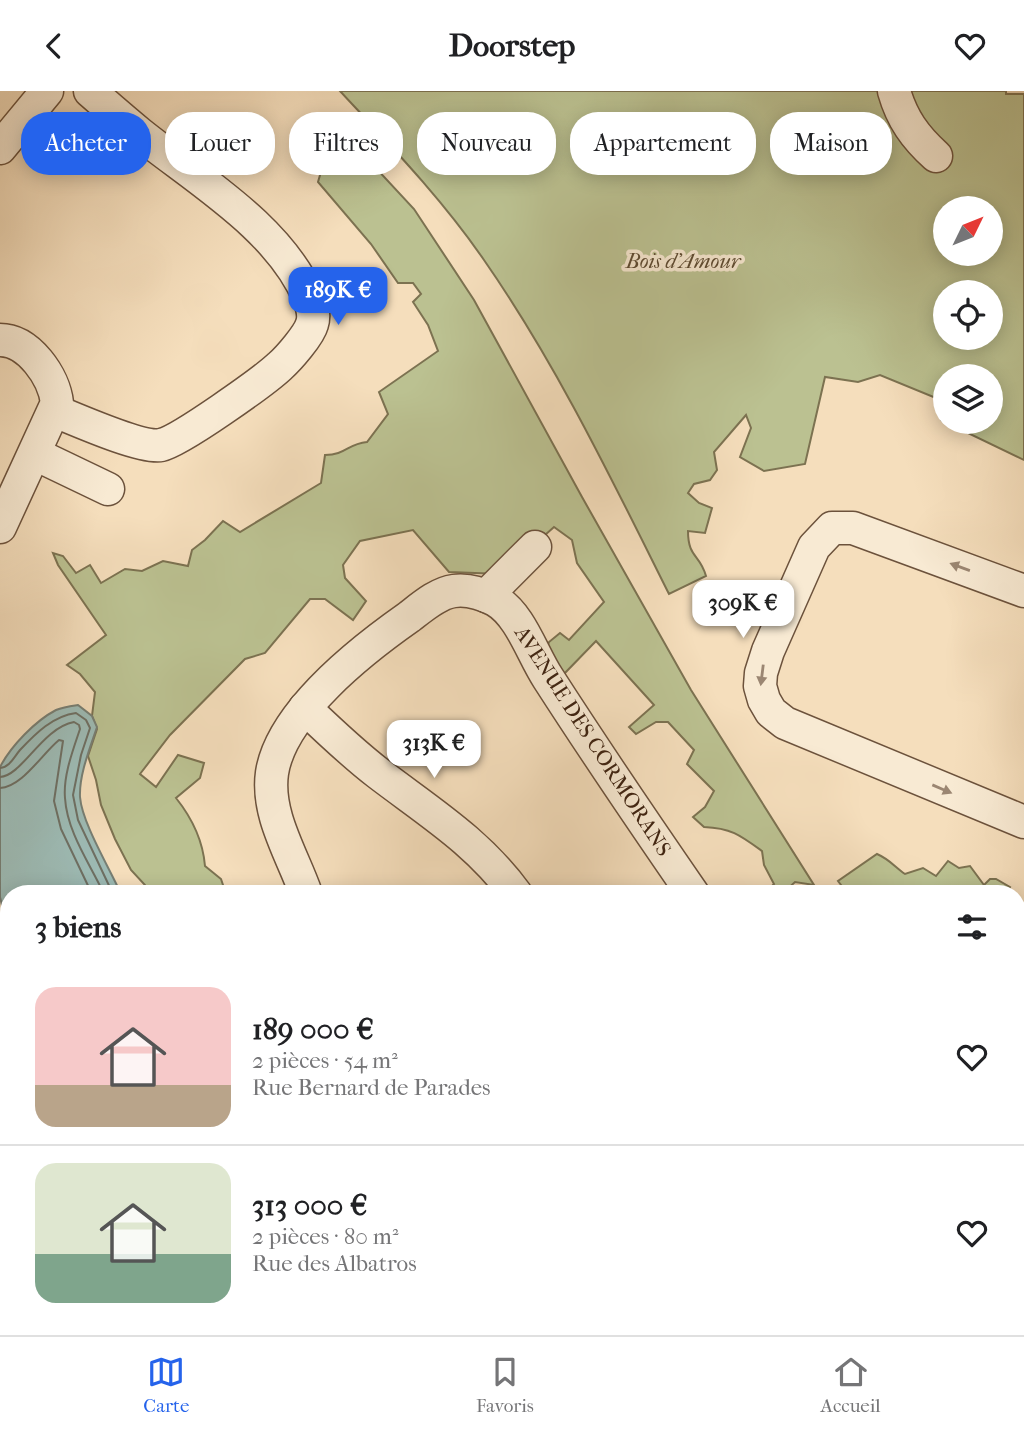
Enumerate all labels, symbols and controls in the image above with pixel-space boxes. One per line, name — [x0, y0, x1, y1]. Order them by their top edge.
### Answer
icon: back — [35, 27, 73, 65]
text: Doorstep — [449, 27, 575, 64]
icon: heart — [951, 27, 989, 65]
chip: Acheter — [21, 112, 151, 175]
chip: Louer — [165, 112, 275, 175]
chip: Filtres — [289, 112, 403, 175]
chip: Nouveau — [417, 112, 556, 175]
chip: Appartement — [570, 112, 756, 175]
chip: Maison — [770, 112, 892, 175]
north arrow — [933, 196, 1003, 266]
map controls — [933, 196, 1003, 434]
park label: Bois d'Amour — [625, 249, 742, 273]
pin: 189K € — [281, 267, 395, 327]
text: 189K € — [304, 276, 372, 303]
button: locate — [933, 280, 1003, 350]
button: layers — [933, 364, 1003, 434]
one-way arrow — [949, 562, 970, 573]
pin: 309K € — [686, 581, 800, 640]
text: 309K € — [708, 589, 778, 616]
street label: AVENUE DES CORMORANS — [509, 621, 676, 860]
one-way arrow — [756, 664, 767, 686]
pin: 313K € — [377, 721, 491, 780]
text: 313K € — [403, 729, 465, 756]
one-way arrow — [932, 784, 953, 795]
icon: filters — [953, 908, 991, 946]
text: 3 biens — [35, 910, 121, 945]
text: 189 000 € — [252, 1012, 374, 1047]
icon: home — [91, 1015, 175, 1099]
icon: heart — [953, 1038, 991, 1076]
text: 2 pièces · 54 m² — [252, 1047, 398, 1074]
text: Rue Bernard de Parades — [252, 1074, 491, 1101]
text: 313 000 € — [252, 1188, 368, 1223]
icon: home — [91, 1191, 175, 1275]
icon: heart — [953, 1214, 991, 1252]
text: 2 pièces · 80 m² — [252, 1223, 398, 1250]
text: Rue des Albatros — [252, 1250, 417, 1277]
tab: Carte — [143, 1353, 189, 1417]
tab: Favoris — [476, 1353, 534, 1417]
tab: Accueil — [821, 1353, 881, 1417]

